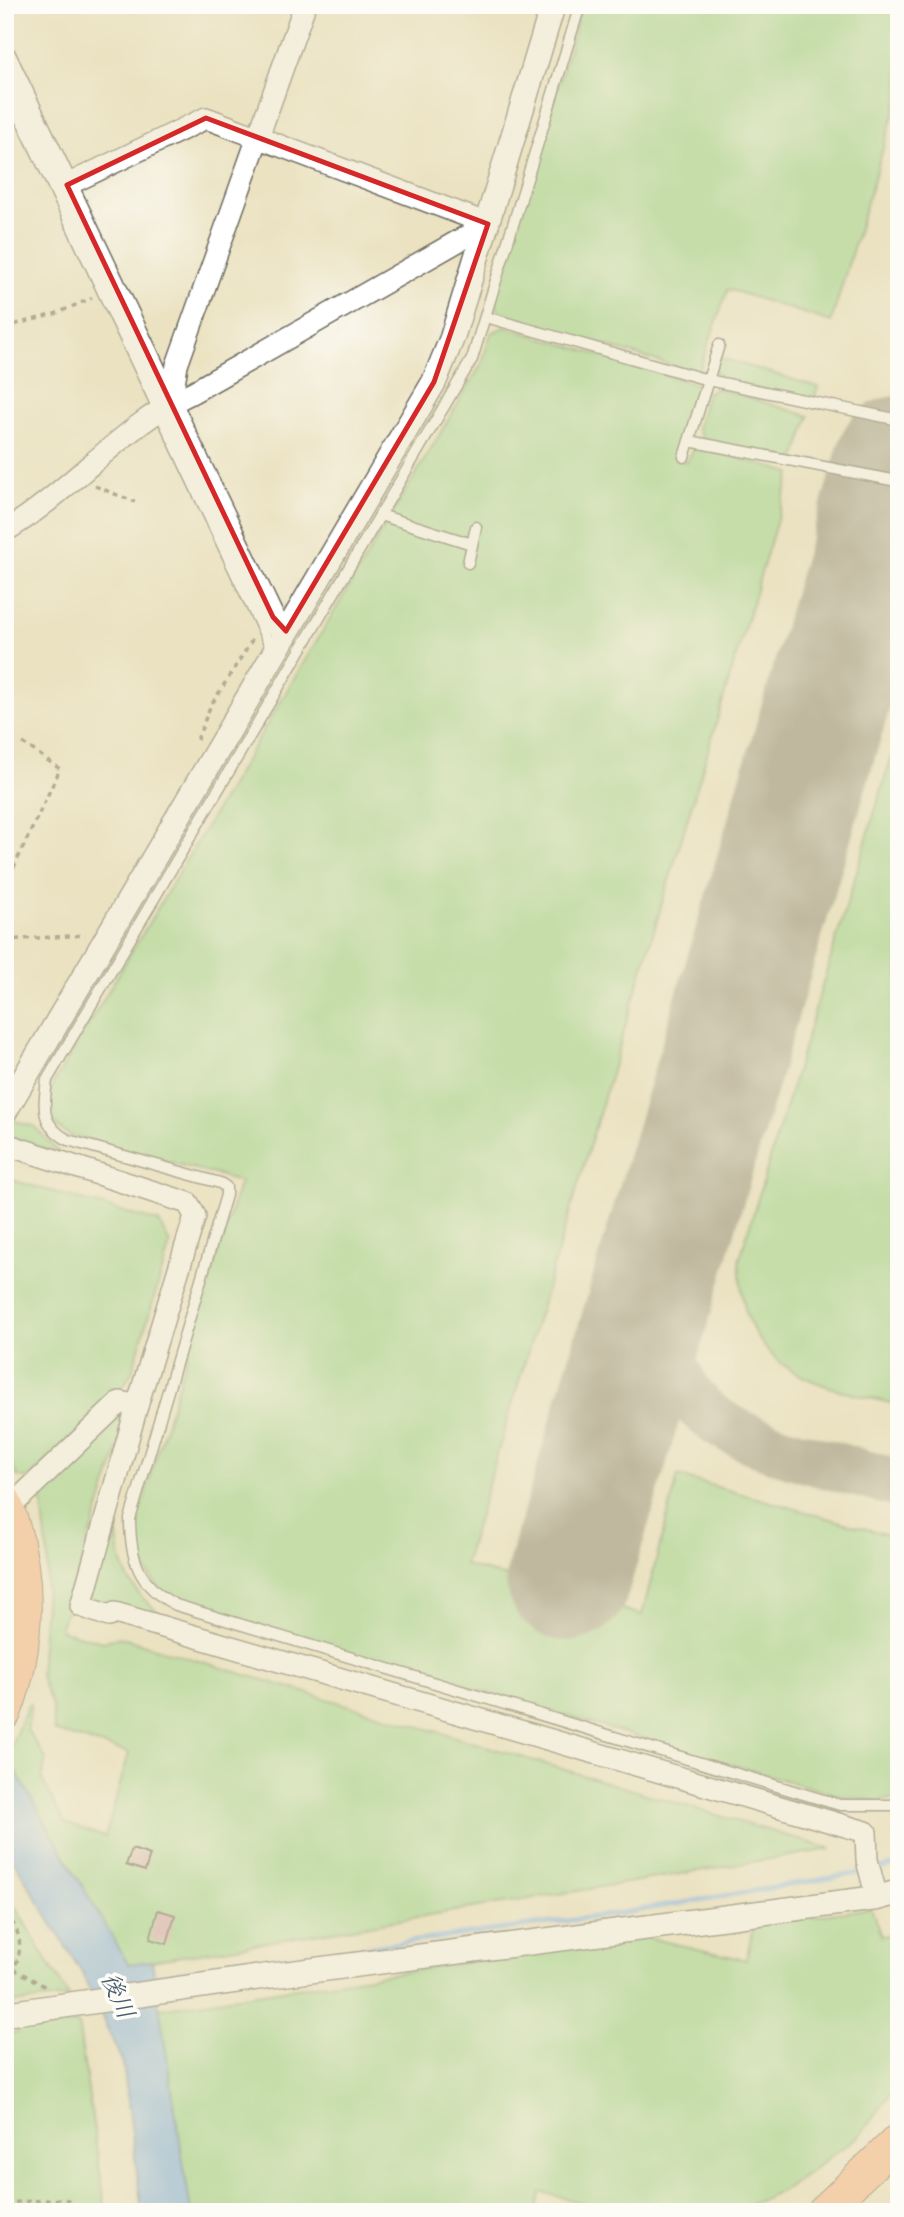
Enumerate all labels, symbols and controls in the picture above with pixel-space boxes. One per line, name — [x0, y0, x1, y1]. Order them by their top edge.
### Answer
water label: 後川 — [92, 1968, 141, 2026]

